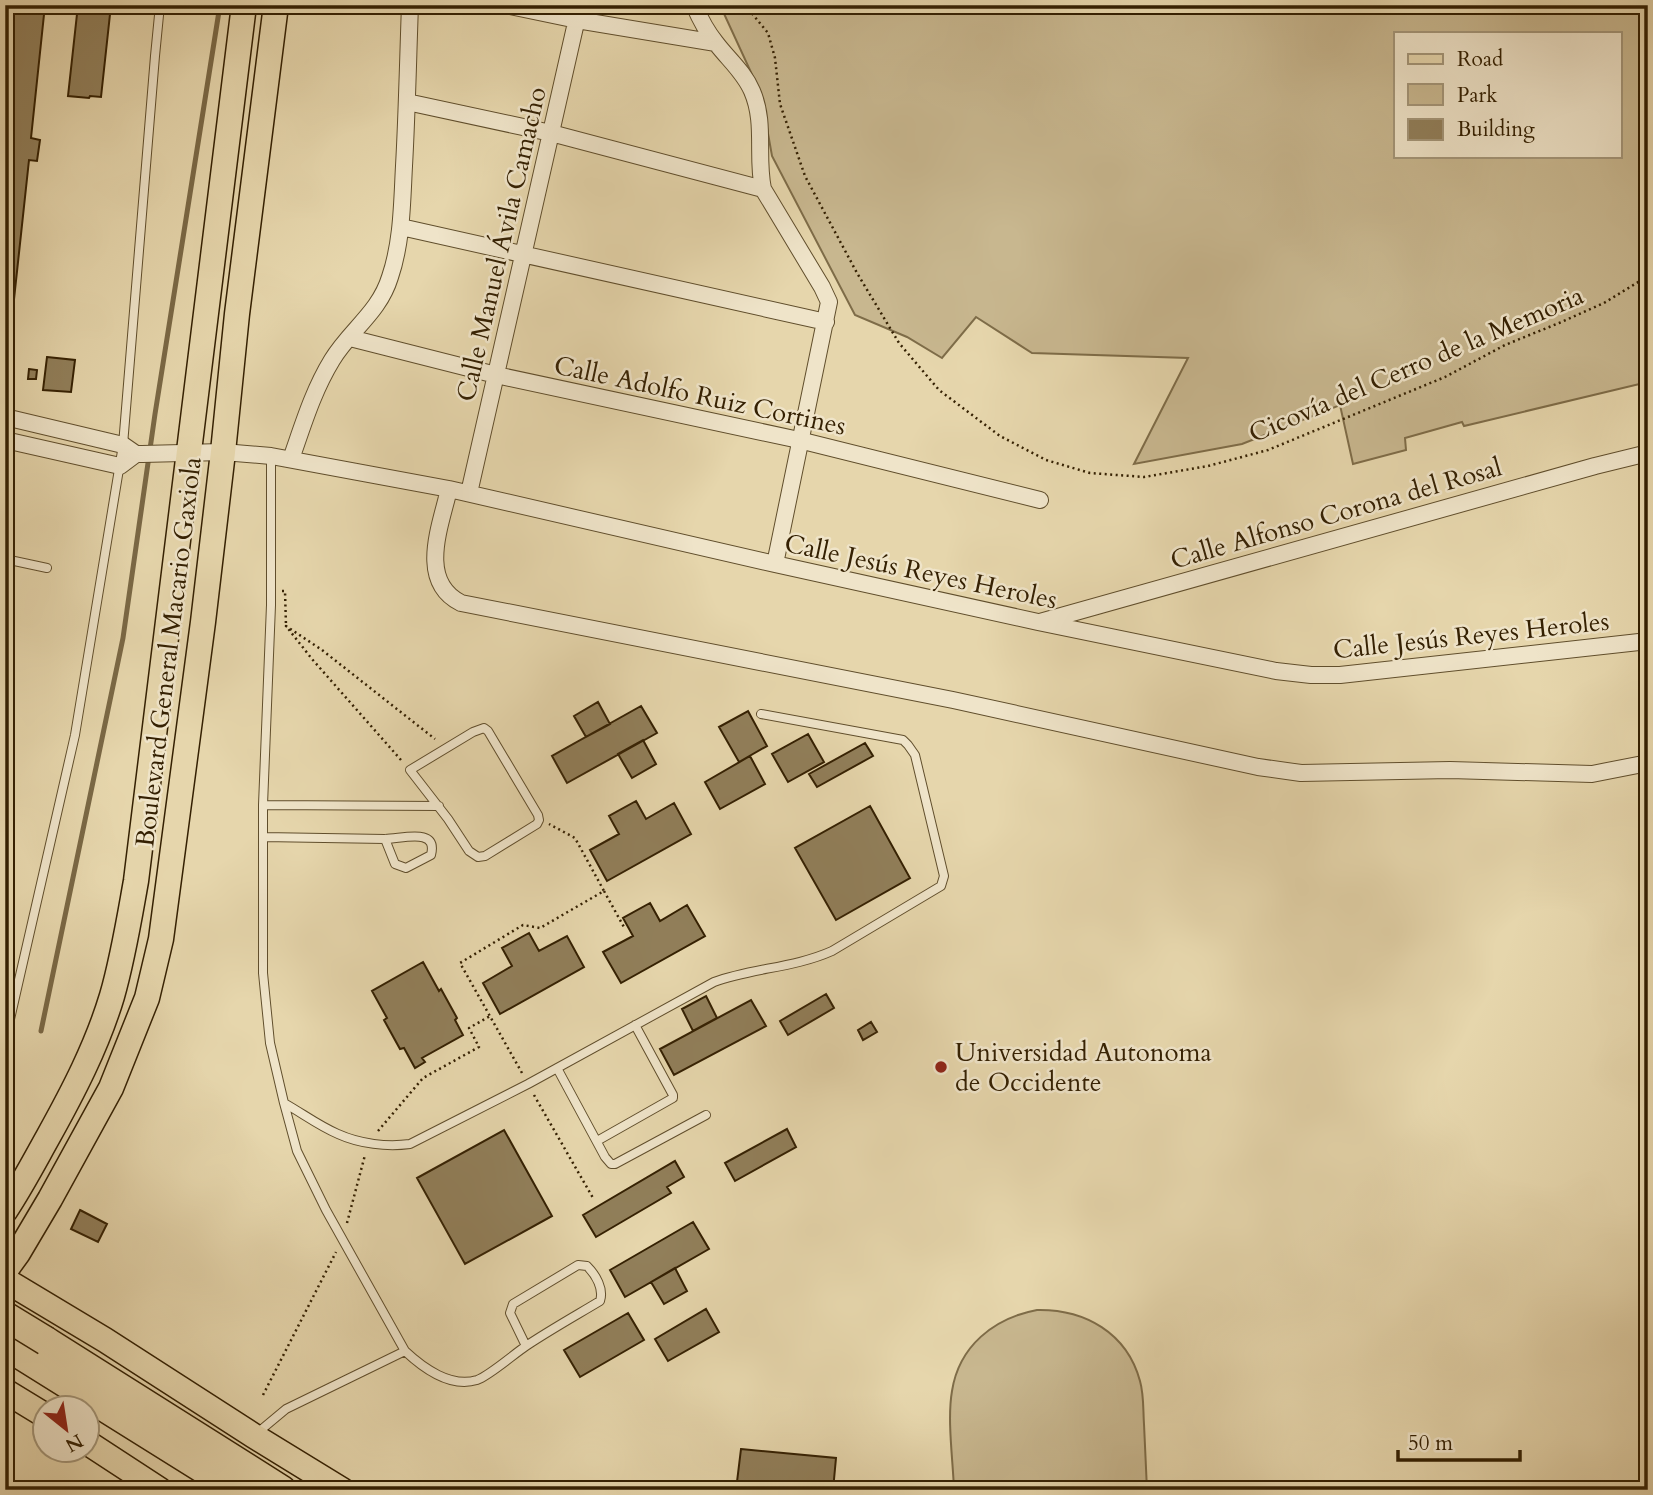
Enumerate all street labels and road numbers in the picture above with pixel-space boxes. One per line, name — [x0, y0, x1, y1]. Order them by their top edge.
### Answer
street label: Calle Manuel Ávila Camacho — [448, 83, 555, 405]
street label: Cicovía del Cerro de la Memoria — [1243, 278, 1589, 451]
street label: Calle Adolfo Ruiz Cortines — [551, 347, 849, 444]
street label: Calle Alfonso Corona del Rosal — [1166, 449, 1506, 578]
street label: Boulevard General Macario Gaxiola — [127, 455, 210, 849]
street label: Calle Jesús Reyes Heroles — [781, 526, 1060, 617]
street label: Calle Jesús Reyes Heroles — [1331, 604, 1611, 667]

